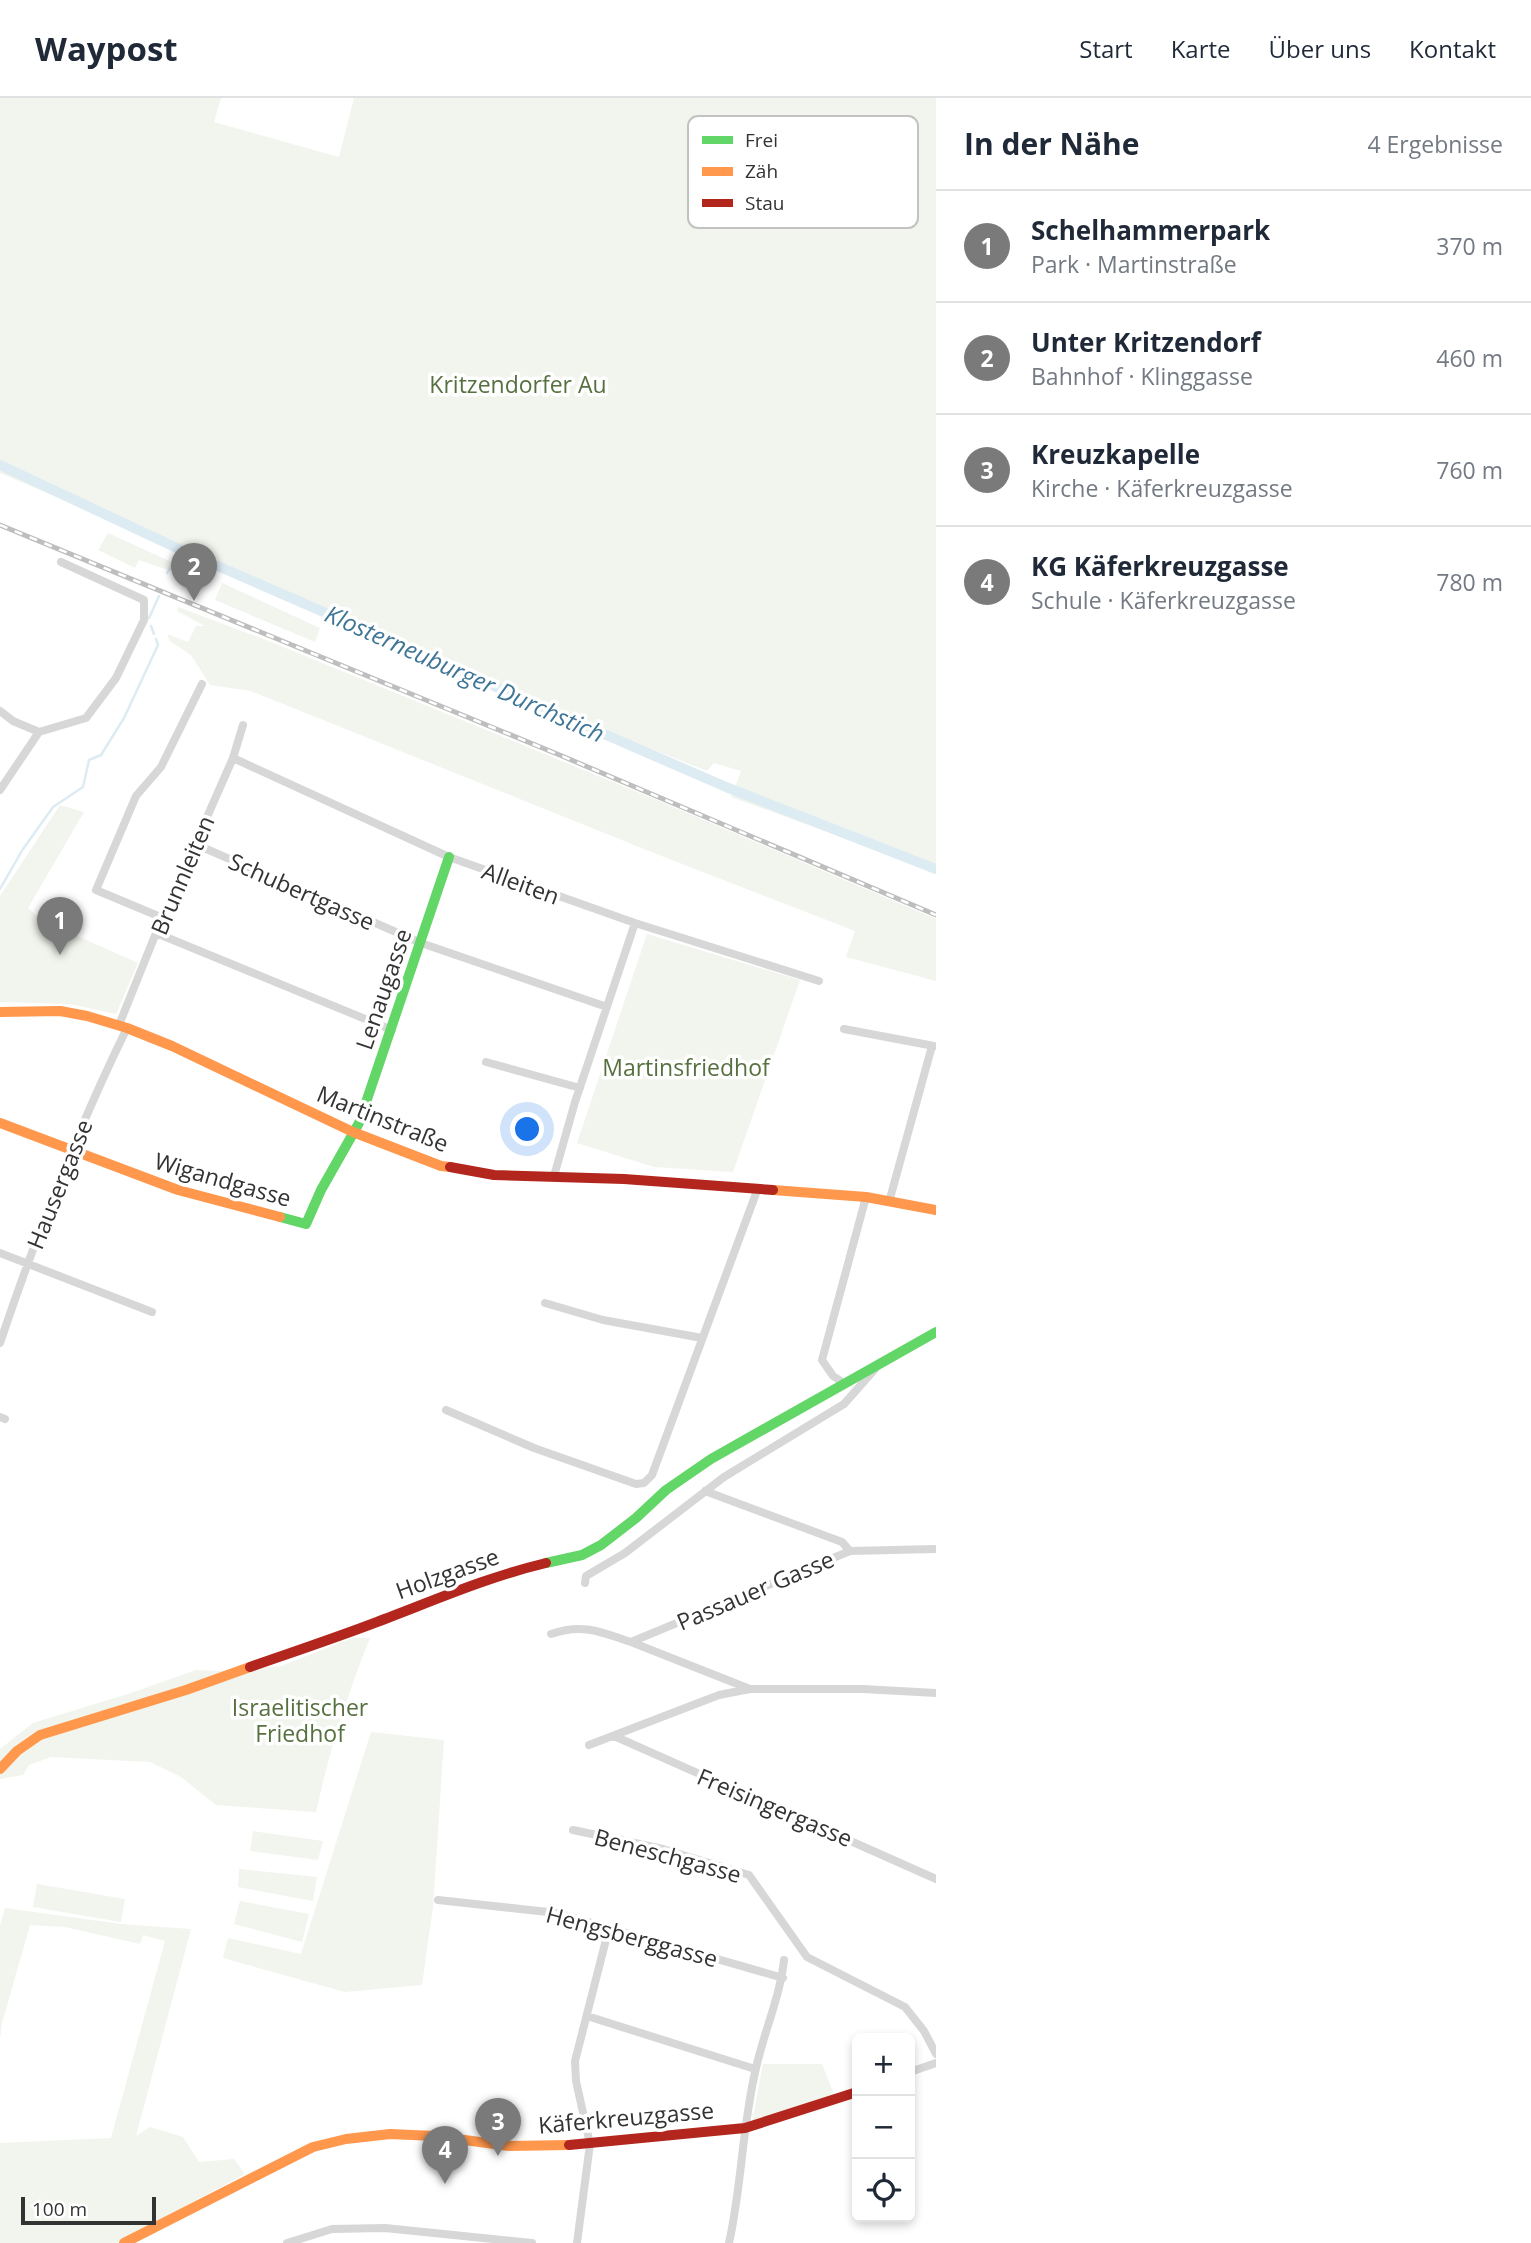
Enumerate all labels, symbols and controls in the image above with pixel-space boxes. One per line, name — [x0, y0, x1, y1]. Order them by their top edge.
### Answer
text: Waypost — [35, 26, 178, 71]
text: Start — [1079, 32, 1133, 65]
text: Karte — [1171, 32, 1231, 65]
text: Über uns — [1269, 32, 1371, 65]
text: Kontakt — [1409, 32, 1496, 65]
legend — [688, 116, 918, 228]
text: In der Nähe — [964, 123, 1140, 164]
text: Frei — [745, 127, 778, 153]
text: 4 Ergebnisse — [1367, 128, 1503, 160]
text: Zäh — [745, 158, 778, 184]
text: Stau — [745, 190, 784, 216]
text: Schelhammerpark — [1031, 212, 1270, 248]
text: 1 — [980, 230, 994, 262]
text: 370 m — [1436, 230, 1503, 262]
text: Park · Martinstraße — [1031, 248, 1237, 280]
text: Unter Kritzendorf — [1031, 324, 1261, 360]
text: 2 — [980, 342, 994, 374]
text: 460 m — [1436, 342, 1503, 374]
text: Bahnhof · Klinggasse — [1031, 360, 1253, 392]
park label: Kritzendorfer Au — [429, 368, 607, 400]
text: Kreuzkapelle — [1031, 436, 1200, 472]
text: 3 — [980, 454, 994, 486]
text: 760 m — [1436, 454, 1503, 486]
text: Kirche · Käferkreuzgasse — [1031, 472, 1293, 504]
pin: 2 — [171, 543, 217, 601]
text: KG Käferkreuzgasse — [1031, 548, 1289, 584]
text: 4 — [980, 566, 994, 598]
text: 780 m — [1436, 566, 1503, 598]
text: Schule · Käferkreuzgasse — [1031, 584, 1296, 616]
water label: Klosterneuburger Durchstich — [320, 596, 610, 750]
street label: Brunnleiten — [143, 811, 221, 939]
street label: Schubertgasse — [224, 845, 380, 937]
street label: Alleiten — [478, 854, 564, 912]
pin: 1 — [37, 897, 83, 955]
street label: Lenaugasse — [347, 924, 419, 1054]
park label: Martinsfriedhof — [602, 1051, 771, 1083]
street label: Martinstraße — [312, 1077, 454, 1159]
your location — [510, 1112, 544, 1146]
street label: Hausergasse — [18, 1114, 100, 1254]
street label: Wigandgasse — [151, 1144, 295, 1214]
street label: Holzgasse — [391, 1540, 503, 1606]
street label: Passauer Gasse — [671, 1542, 839, 1638]
park label: Israelitischer Friedhof — [232, 1691, 369, 1749]
street label: Freisingergasse — [692, 1760, 858, 1854]
street label: Beneschgasse — [591, 1820, 745, 1890]
street label: Hengsberggasse — [543, 1898, 721, 1974]
map controls — [852, 2033, 915, 2222]
button: + — [852, 2033, 915, 2096]
street label: Käferkreuzgasse — [537, 2093, 715, 2141]
button: − — [852, 2096, 915, 2159]
pin: 3 — [475, 2098, 521, 2156]
pin: 4 — [422, 2126, 468, 2184]
button: locate — [852, 2159, 915, 2222]
scale bar — [21, 2194, 156, 2226]
text: 100 m — [32, 2196, 87, 2222]

